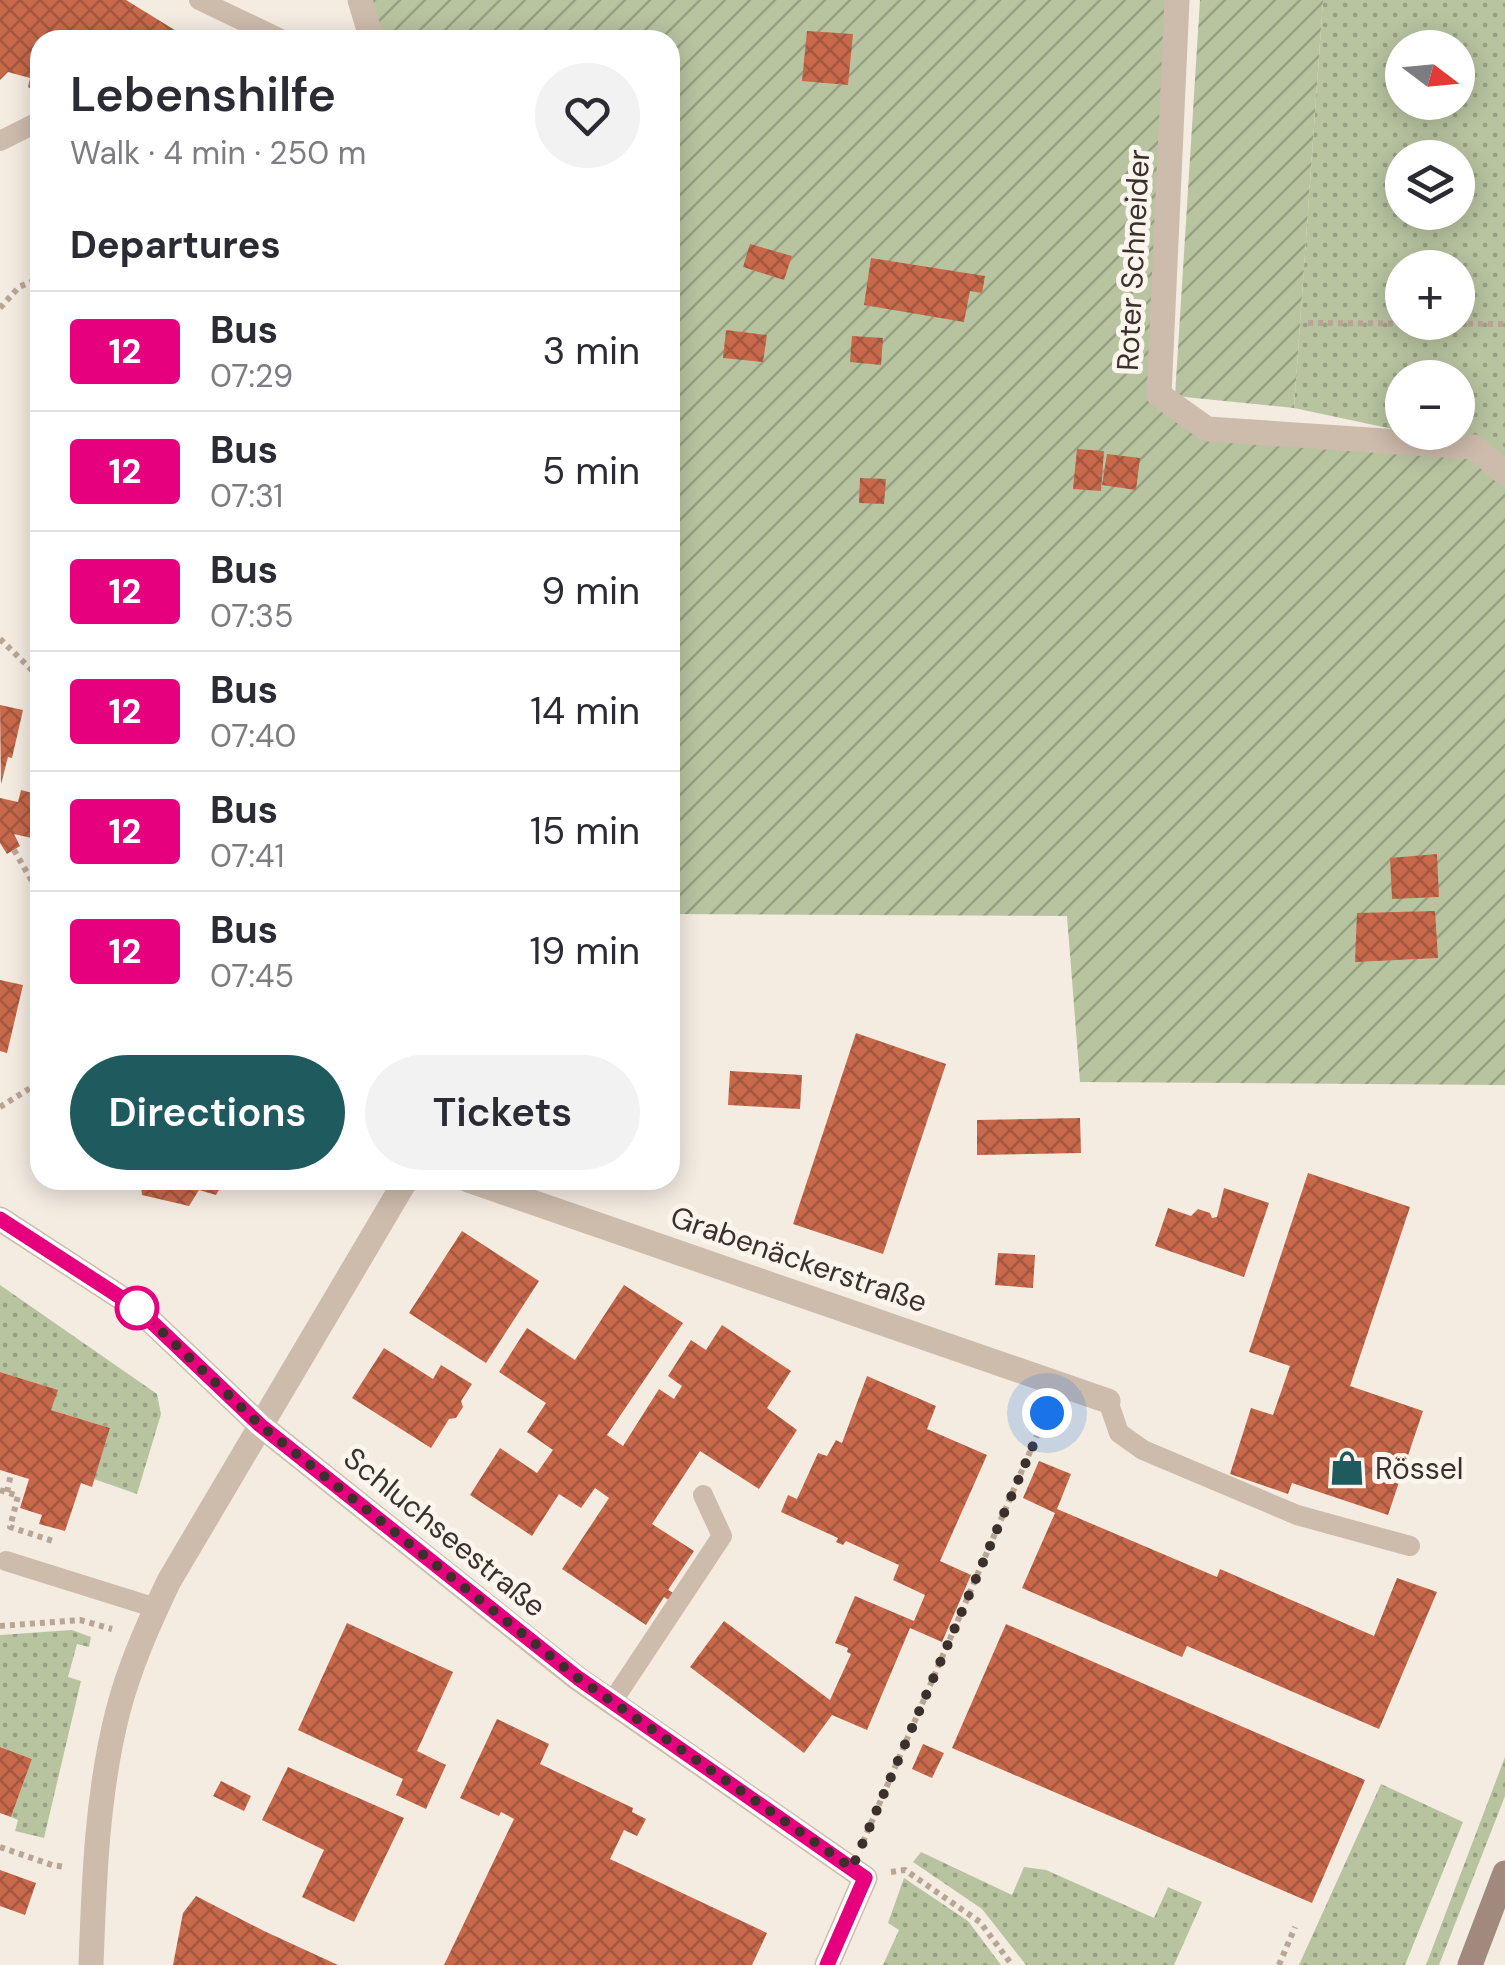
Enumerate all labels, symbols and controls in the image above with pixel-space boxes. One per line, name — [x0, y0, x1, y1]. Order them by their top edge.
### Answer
north arrow — [1385, 30, 1475, 120]
map controls — [1385, 30, 1475, 450]
text: Lebenshilfe — [70, 63, 336, 126]
button: heart — [535, 63, 640, 168]
text: Walk · 4 min · 250 m — [70, 132, 366, 174]
button: layers — [1385, 140, 1475, 230]
street label: Roter Schneider — [1108, 148, 1158, 372]
text: Departures — [70, 220, 281, 270]
button: + — [1385, 250, 1475, 340]
text: Bus — [210, 305, 278, 355]
text: 3 min — [543, 326, 640, 376]
text: 12 — [109, 328, 141, 374]
text: 07:29 — [210, 355, 293, 397]
button: − — [1385, 360, 1475, 450]
text: Bus — [210, 425, 278, 475]
text: 5 min — [542, 446, 640, 496]
text: 12 — [109, 448, 141, 494]
text: 07:31 — [210, 475, 283, 517]
text: Bus — [210, 545, 278, 595]
text: 9 min — [541, 566, 640, 616]
text: 12 — [109, 568, 141, 614]
text: 07:35 — [210, 595, 293, 637]
text: Bus — [210, 665, 278, 715]
text: 14 min — [530, 686, 640, 736]
text: 12 — [109, 688, 141, 734]
text: 07:40 — [210, 715, 296, 757]
text: Bus — [210, 785, 278, 835]
text: 15 min — [530, 806, 640, 856]
text: 12 — [109, 808, 141, 854]
text: 07:41 — [210, 835, 284, 877]
text: Bus — [210, 905, 278, 955]
text: 19 min — [529, 926, 640, 976]
text: 12 — [109, 928, 141, 974]
text: 07:45 — [210, 955, 294, 997]
button: Directions — [70, 1055, 345, 1170]
button: Tickets — [365, 1055, 640, 1170]
street label: Grabenäckerstraße — [666, 1197, 932, 1321]
unlabelled marker — [116, 1287, 158, 1329]
your location — [1022, 1388, 1072, 1438]
street label: Schluchseestraße — [336, 1438, 554, 1626]
shop icon: Rössel — [1328, 1449, 1366, 1487]
place label: Rössel — [1375, 1449, 1464, 1488]

